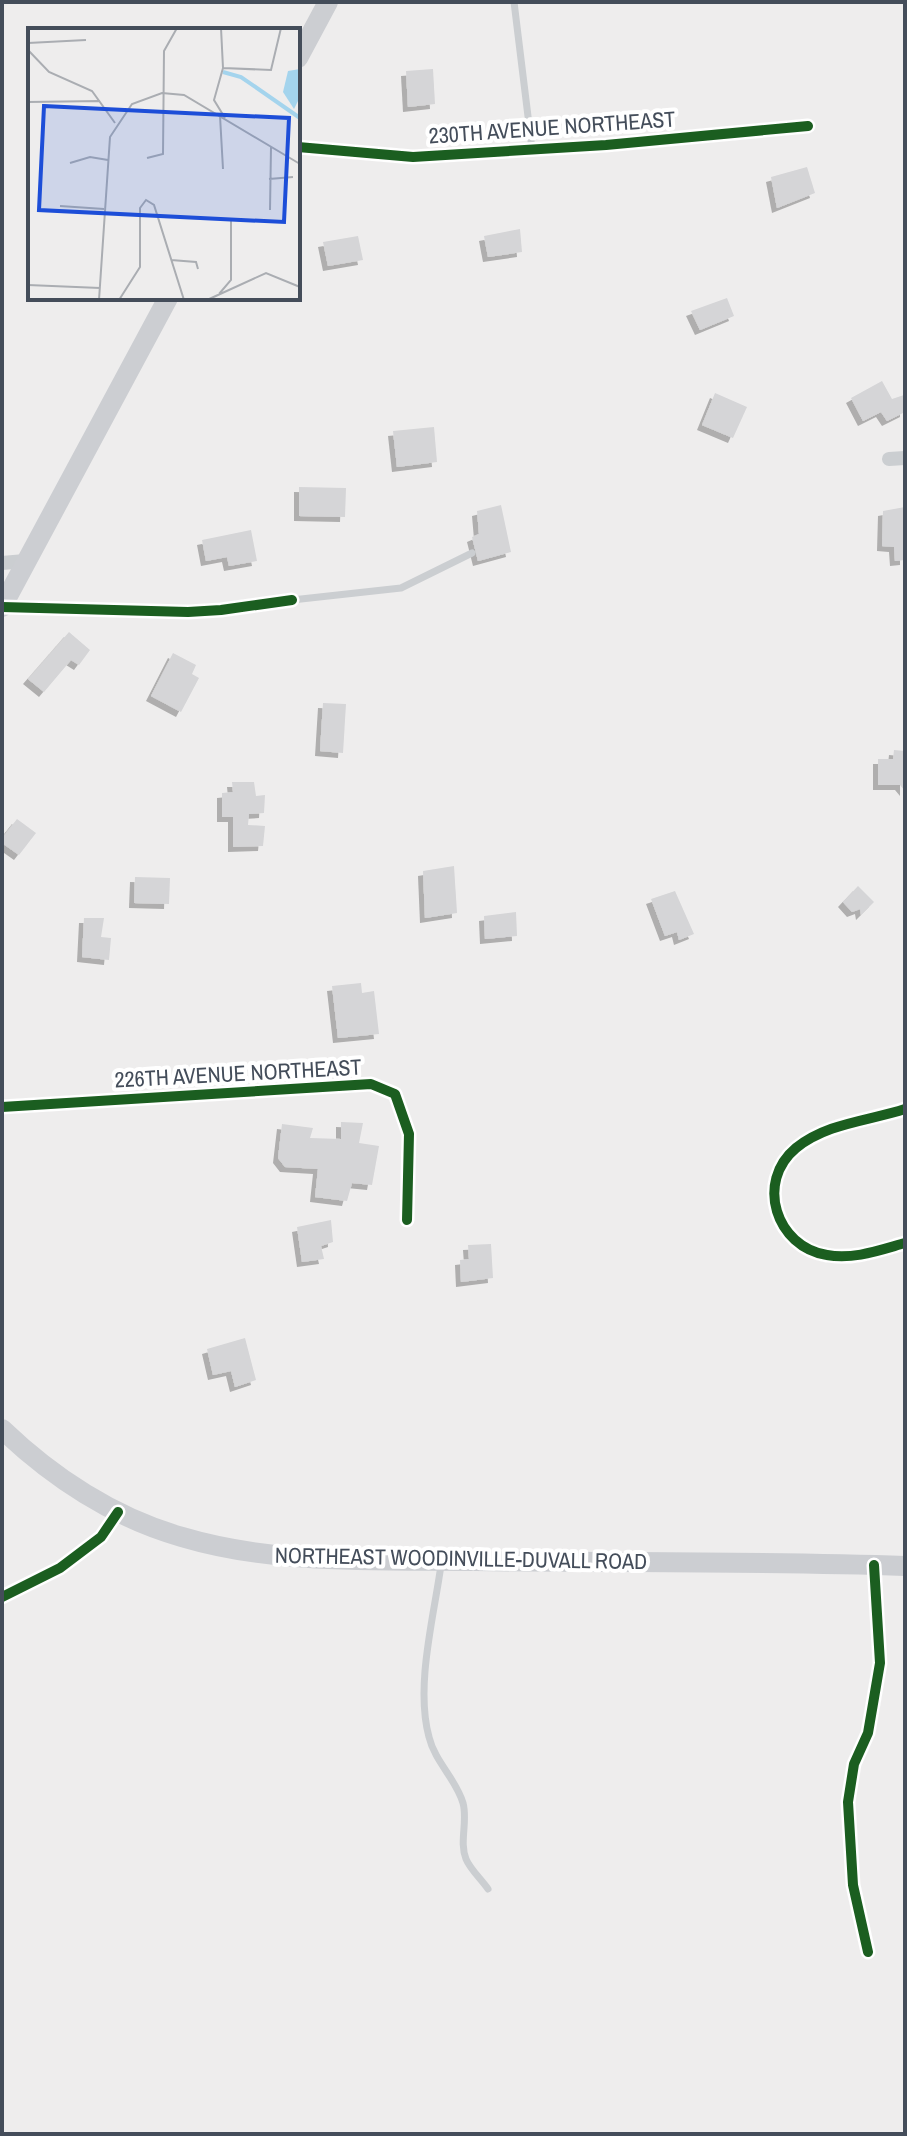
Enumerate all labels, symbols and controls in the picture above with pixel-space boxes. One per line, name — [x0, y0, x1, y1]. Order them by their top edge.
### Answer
inset map — [28, 28, 300, 300]
street label: 230TH AVENUE NORTHEAST — [428, 103, 676, 151]
street label: 226TH AVENUE NORTHEAST — [114, 1052, 362, 1094]
street label: NORTHEAST WOODINVILLE-DUVALL ROAD — [275, 1540, 647, 1576]

